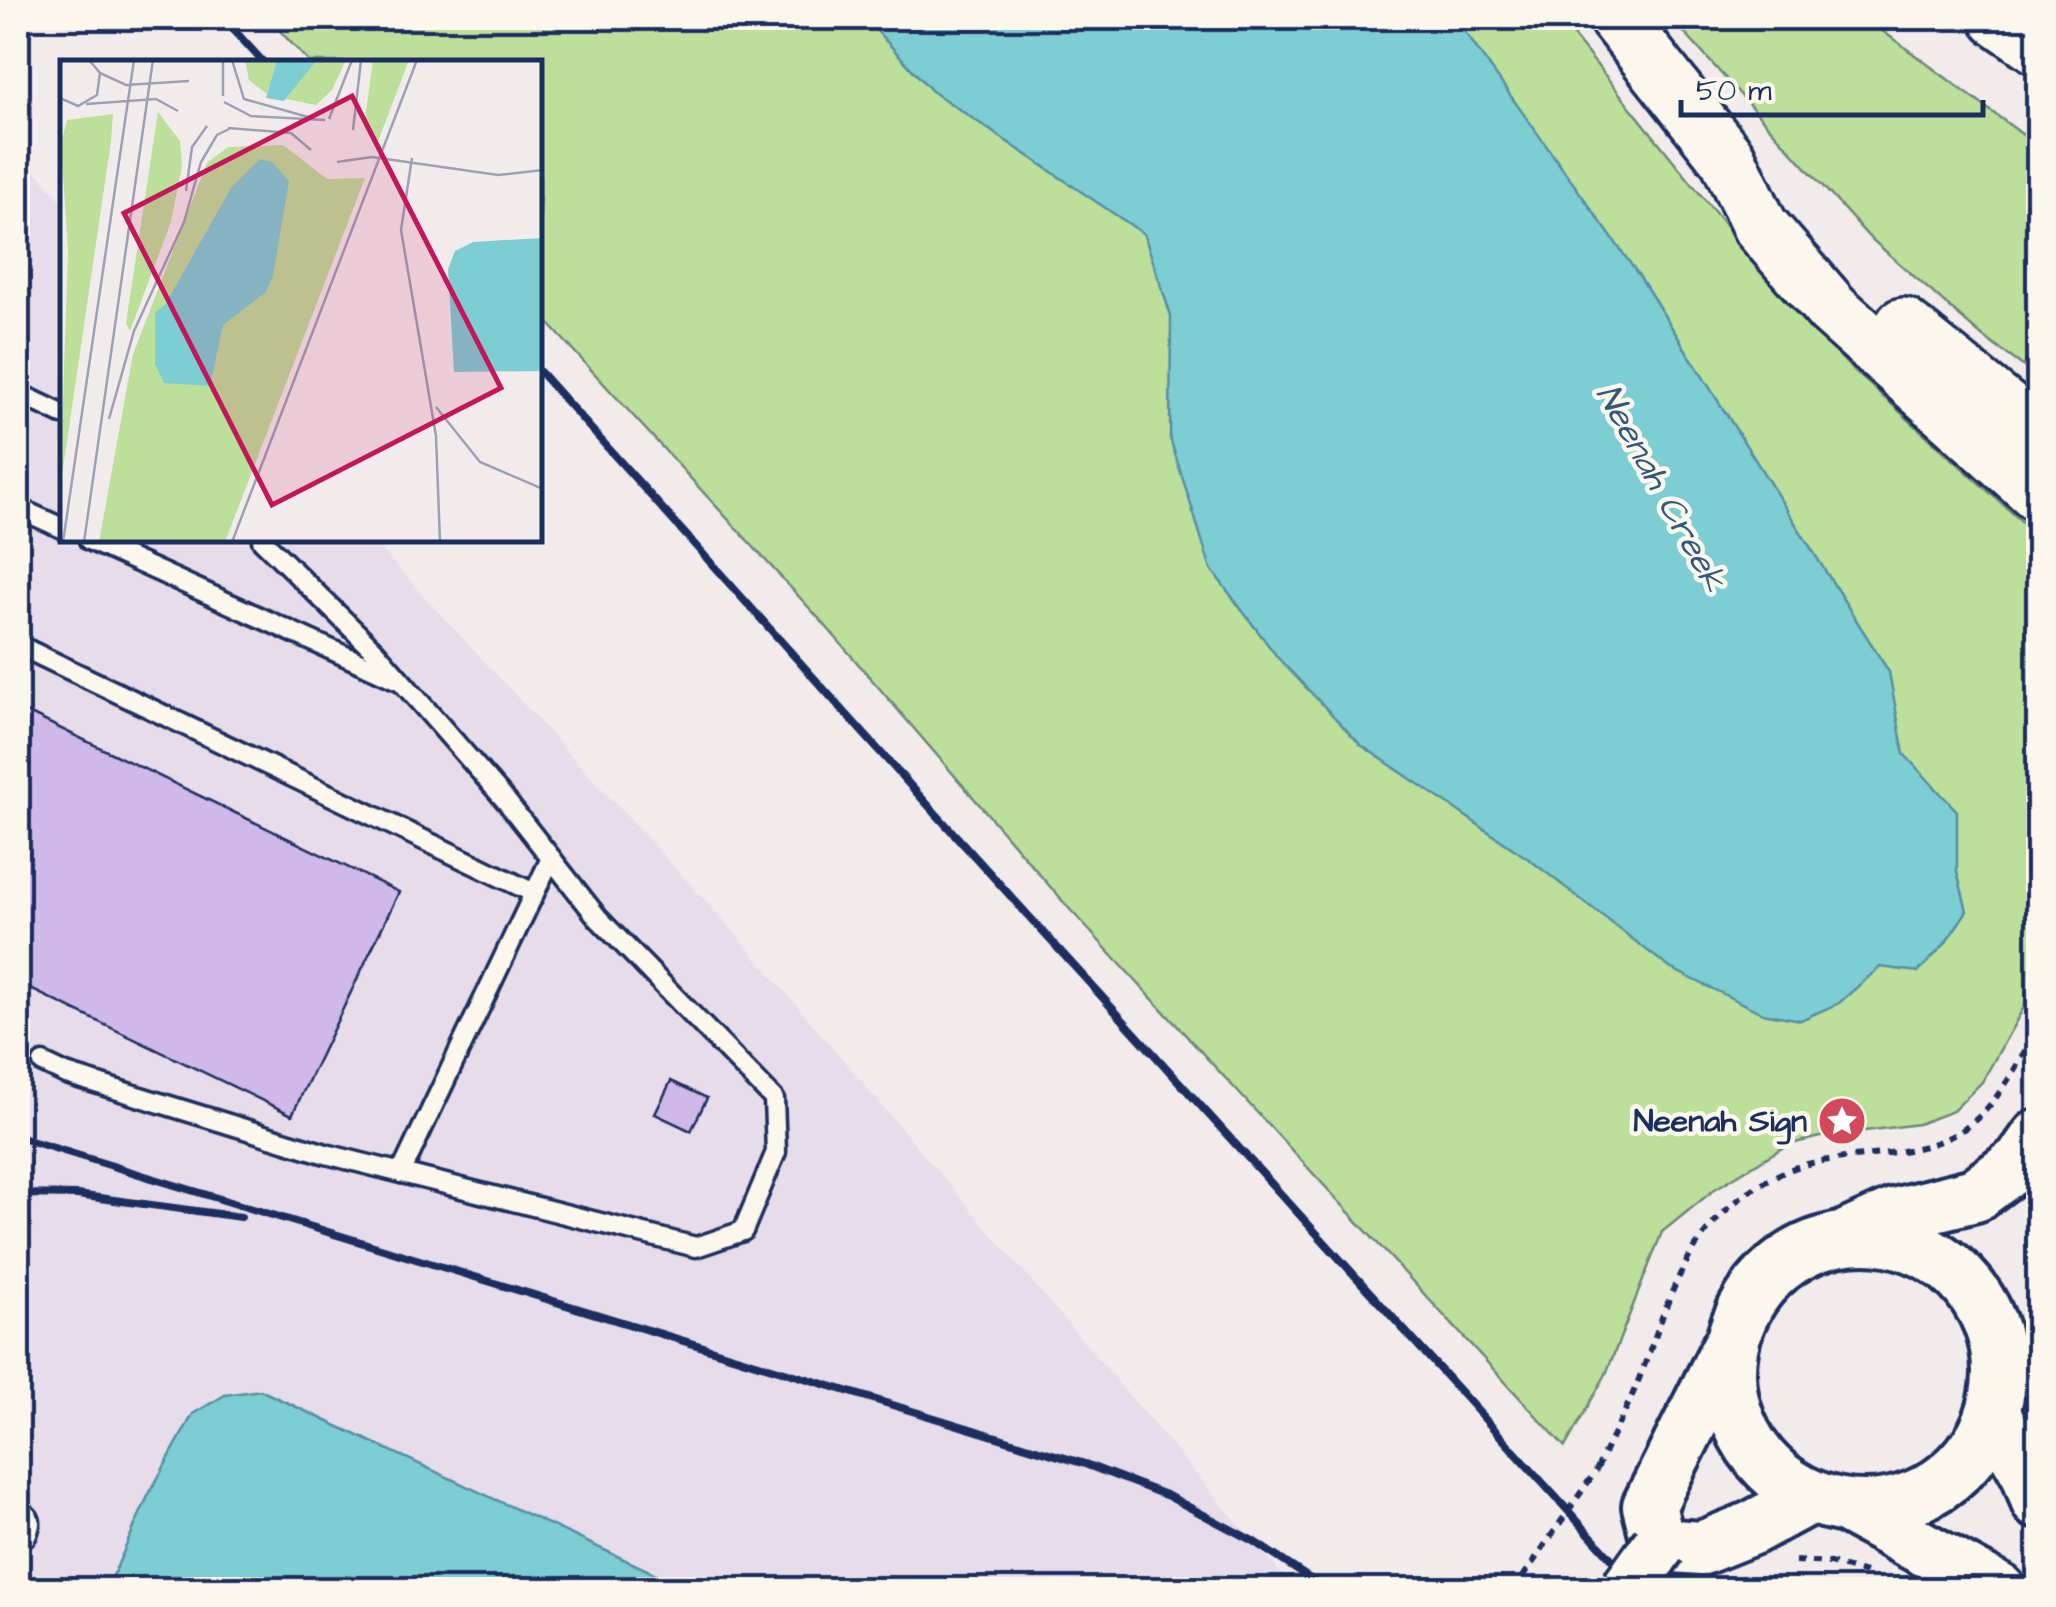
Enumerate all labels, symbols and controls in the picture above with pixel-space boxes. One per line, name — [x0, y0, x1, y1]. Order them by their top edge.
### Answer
scale bar — [1681, 55, 1984, 117]
inset map — [60, 60, 542, 542]
text: 50 m — [1696, 70, 1772, 112]
water label: Neenah Creek — [1584, 376, 1739, 602]
place icon: Neenah Sign — [1816, 1095, 1868, 1147]
place label: Neenah Sign — [1633, 1099, 1807, 1145]

